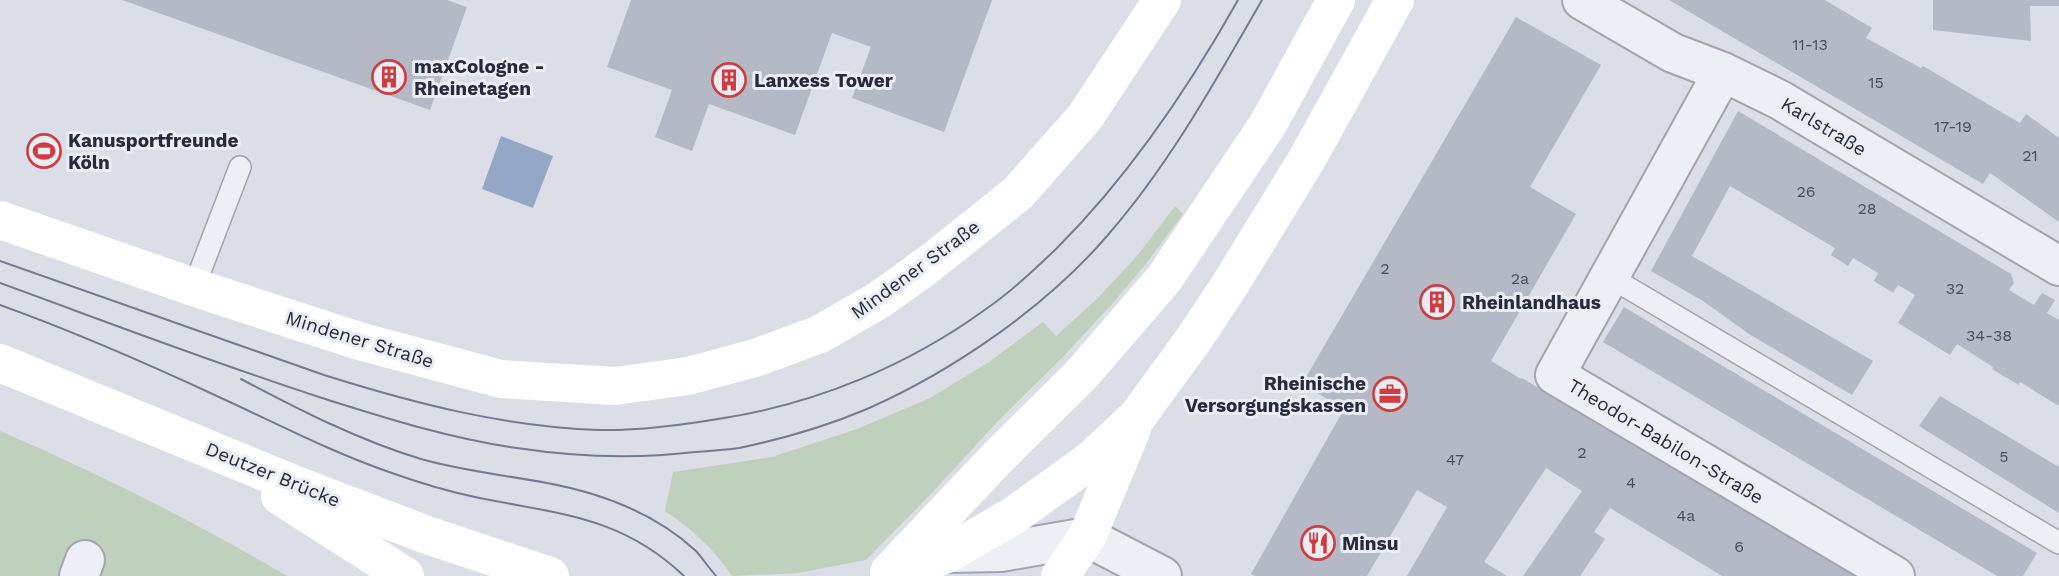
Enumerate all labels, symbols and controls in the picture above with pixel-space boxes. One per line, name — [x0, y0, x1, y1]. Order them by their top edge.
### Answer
house number: 11-13 — [1792, 35, 1828, 54]
place label: maxCologne - Rheinetagen — [414, 55, 545, 100]
building icon: maxCologne - Rheinetagen — [370, 58, 408, 96]
building icon: Lanxess Tower — [710, 61, 748, 99]
place label: Lanxess Tower — [754, 69, 894, 92]
house number: 15 — [1868, 73, 1884, 92]
street label: Karlstraße — [1777, 92, 1871, 161]
house number: 17-19 — [1934, 117, 1972, 136]
place label: Kanusportfreunde Köln — [68, 129, 239, 174]
sports icon: Kanusportfreunde Köln — [25, 132, 63, 170]
house number: 21 — [2022, 146, 2038, 165]
house number: 26 — [1796, 182, 1816, 201]
house number: 28 — [1857, 199, 1877, 218]
street label: Mindener Straße — [846, 215, 984, 324]
house number: 2 — [1380, 259, 1390, 278]
house number: 2a — [1511, 269, 1529, 288]
house number: 32 — [1946, 279, 1964, 298]
building icon: Rheinlandhaus — [1418, 283, 1456, 321]
place label: Rheinlandhaus — [1462, 291, 1601, 314]
street label: Mindener Straße — [283, 306, 437, 373]
house number: 34-38 — [1966, 326, 2012, 345]
place label: Rheinische Versorgungskassen — [1185, 372, 1366, 417]
street label: Theodor-Babilon-Straße — [1564, 374, 1768, 509]
office icon: Rheinische Versorgungskassen — [1371, 375, 1409, 413]
street label: Deutzer Brücke — [202, 437, 343, 512]
house number: 2 — [1577, 443, 1587, 462]
house number: 5 — [1999, 447, 2009, 466]
house number: 47 — [1446, 450, 1464, 469]
house number: 4 — [1626, 473, 1636, 492]
house number: 4a — [1677, 506, 1695, 525]
restaurant icon: Minsu — [1299, 524, 1337, 562]
place label: Minsu — [1342, 532, 1399, 555]
house number: 6 — [1734, 537, 1744, 556]

